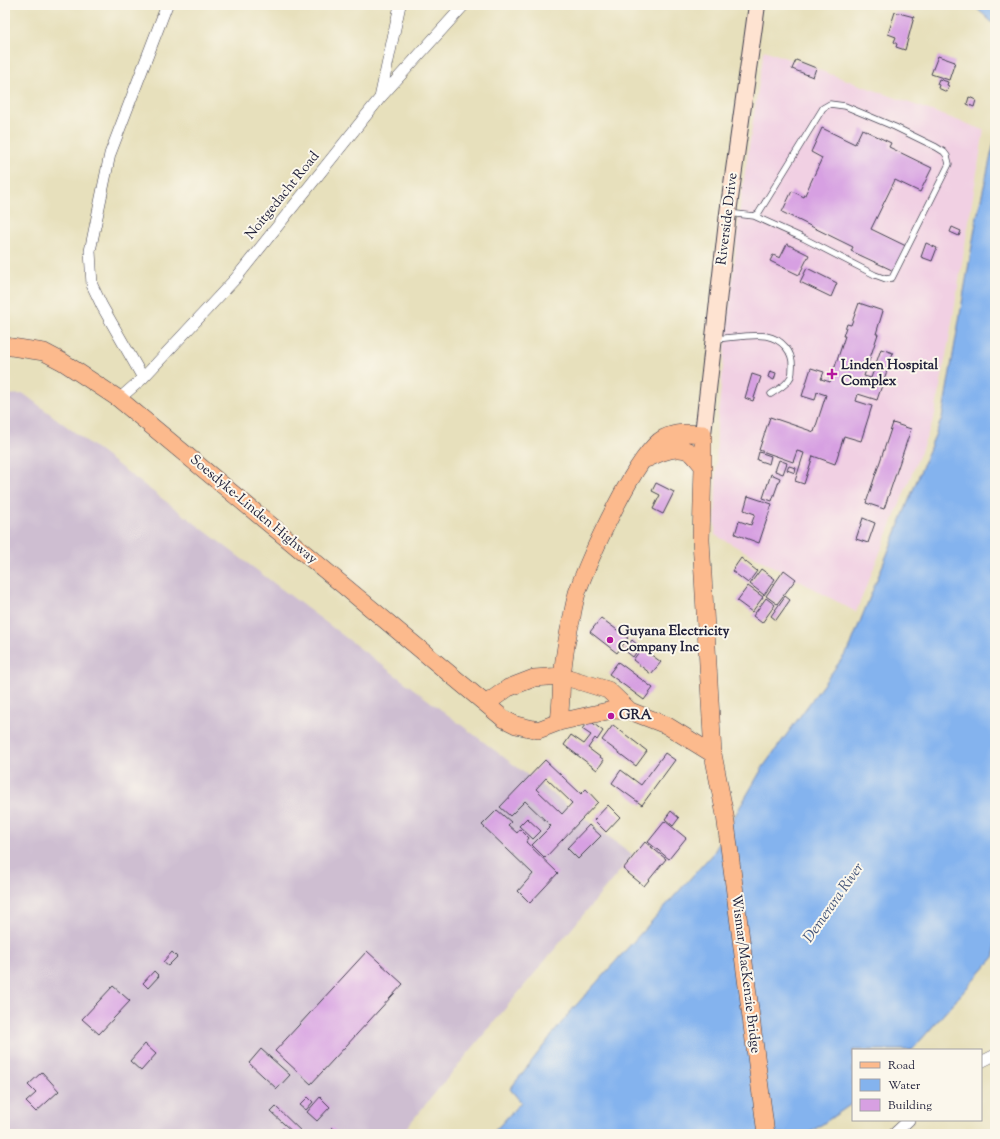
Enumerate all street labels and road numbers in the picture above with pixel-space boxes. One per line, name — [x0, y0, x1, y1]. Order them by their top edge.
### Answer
street label: Noitgedacht Road — [241, 148, 325, 244]
street label: Riverside Drive — [712, 172, 744, 266]
street label: Soesdyke-Linden Highway — [185, 451, 321, 569]
street label: Wismar/MacKenzie Bridge — [725, 893, 765, 1055]

